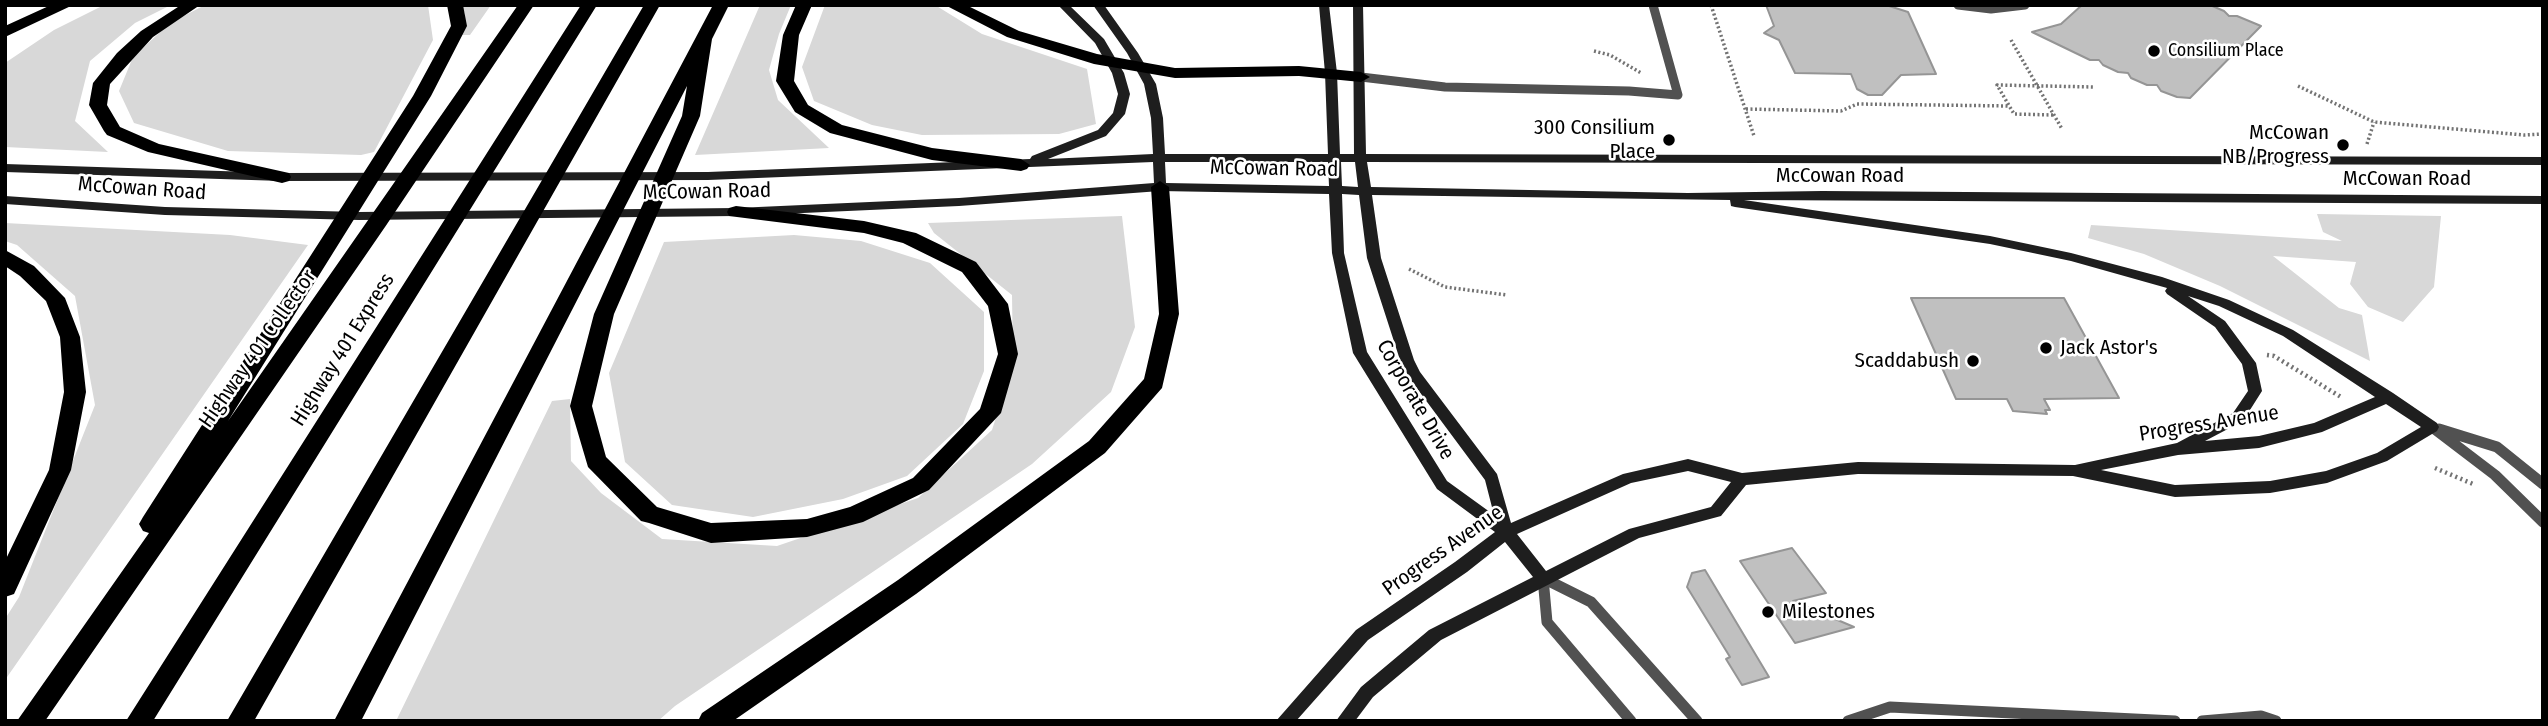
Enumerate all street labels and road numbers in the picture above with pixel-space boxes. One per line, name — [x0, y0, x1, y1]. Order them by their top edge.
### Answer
street label: McCowan Road — [1210, 155, 1338, 183]
street label: McCowan Road — [1776, 163, 1904, 189]
street label: McCowan Road — [2343, 166, 2471, 192]
street label: McCowan Road — [77, 172, 207, 206]
street label: McCowan Road — [643, 178, 771, 206]
street label: Highway 401 Collector — [194, 265, 322, 433]
street label: Highway 401 Express — [286, 269, 400, 431]
street label: Corporate Drive — [1371, 336, 1459, 464]
street label: Progress Avenue — [2137, 401, 2281, 447]
street label: Progress Avenue — [1378, 500, 1508, 602]

